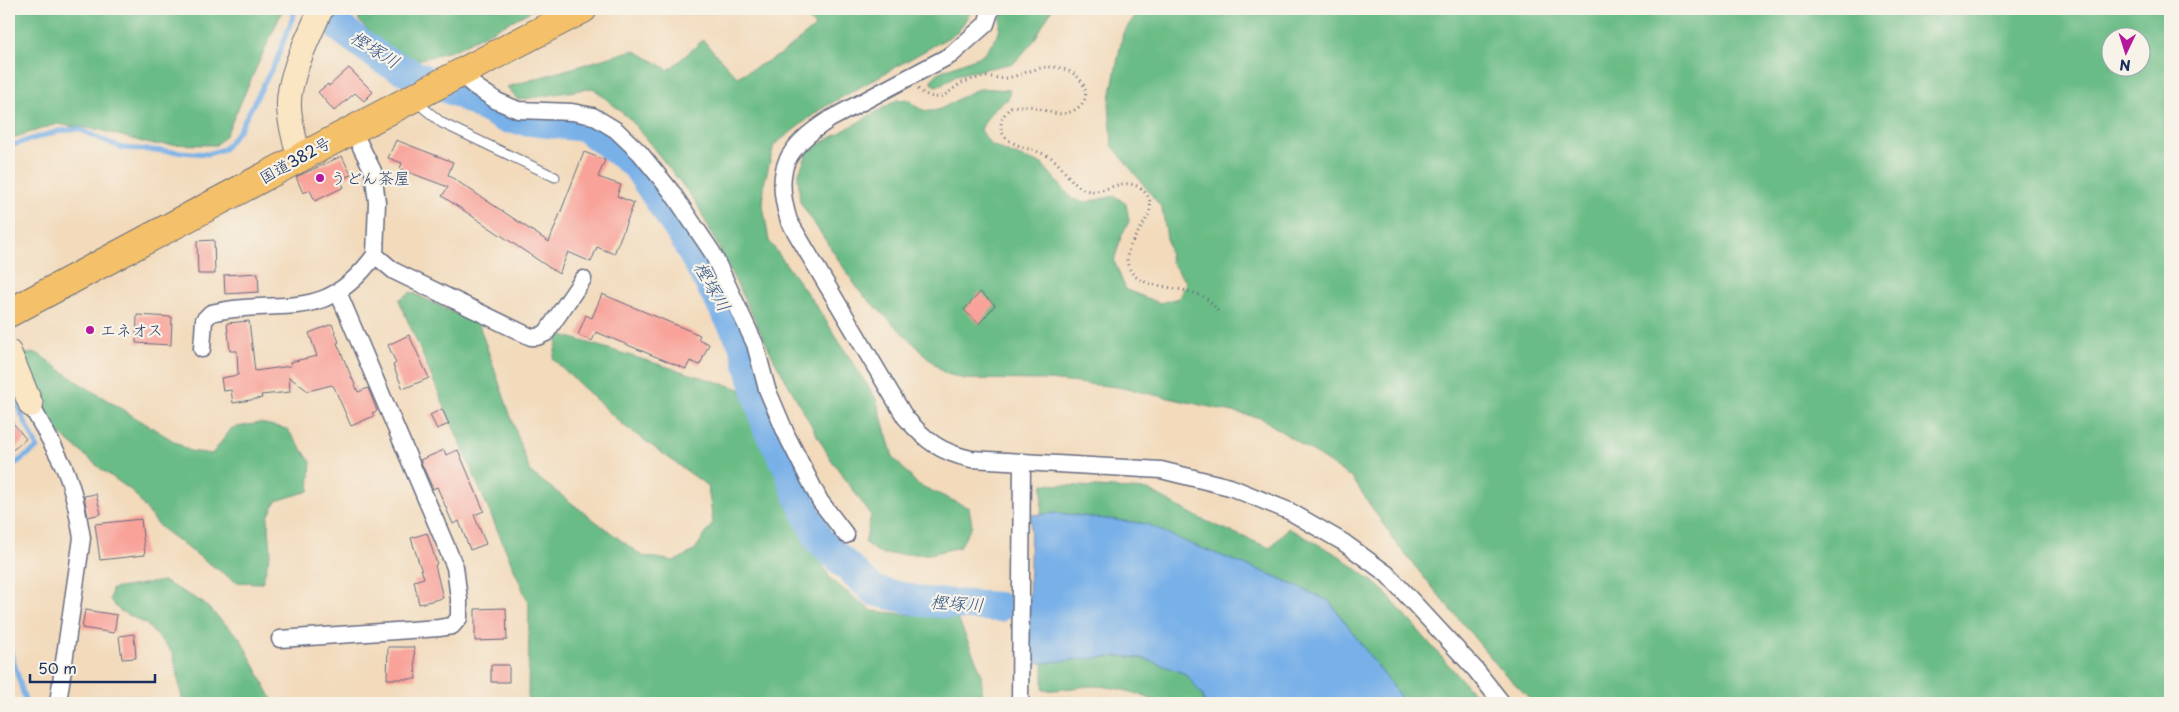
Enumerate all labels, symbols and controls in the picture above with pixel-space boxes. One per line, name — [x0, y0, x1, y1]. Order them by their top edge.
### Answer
water label: 樫塚川 — [346, 23, 406, 74]
north arrow — [2102, 28, 2152, 78]
text: N — [2119, 55, 2131, 76]
street label: 国道382号 — [254, 130, 335, 189]
place label: うどん茶屋 — [330, 165, 410, 189]
marker: うどん茶屋 — [314, 172, 326, 184]
water label: 樫塚川 — [688, 256, 738, 316]
place label: エネオス — [100, 317, 163, 341]
marker: エネオス — [84, 324, 96, 336]
water label: 樫塚川 — [929, 587, 985, 618]
scale bar — [30, 652, 155, 684]
text: 50 m — [38, 656, 77, 679]

